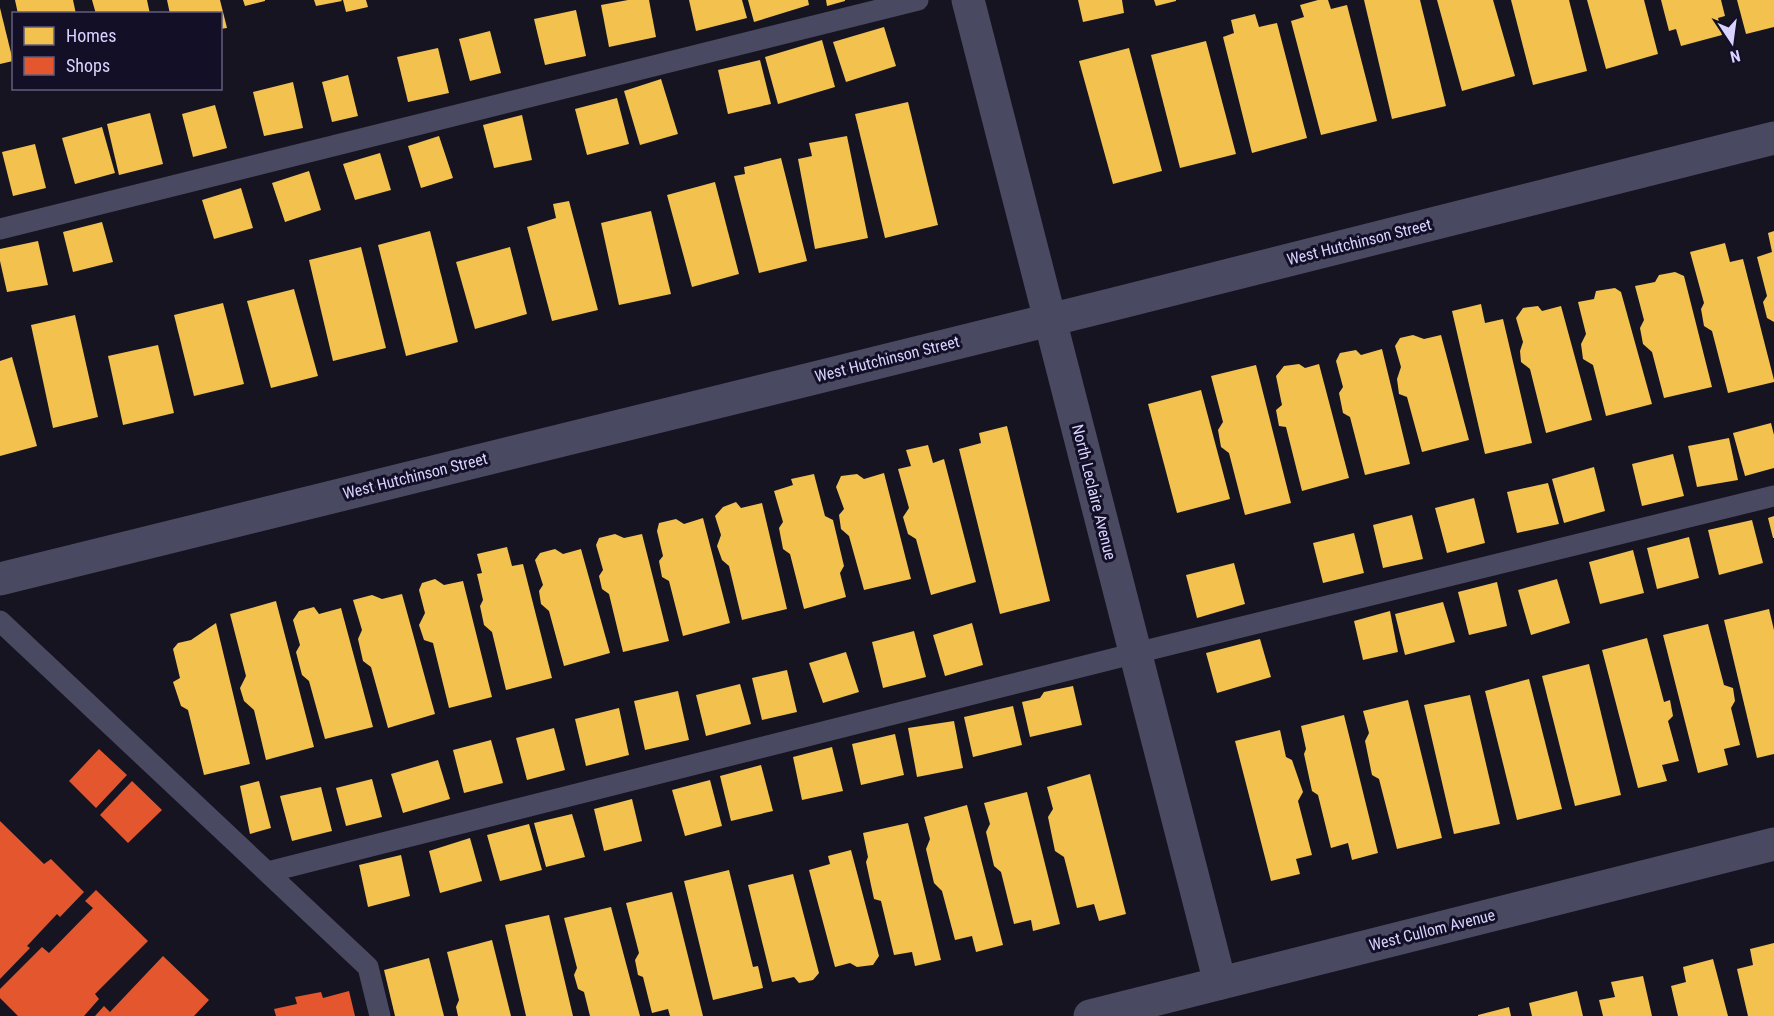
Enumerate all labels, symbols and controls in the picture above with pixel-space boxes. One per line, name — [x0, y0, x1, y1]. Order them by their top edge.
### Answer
legend — [12, 12, 222, 90]
north arrow — [1702, 12, 1762, 72]
text: Homes — [66, 25, 116, 46]
text: N — [1728, 46, 1742, 66]
text: Shops — [66, 55, 110, 76]
street label: West Hutchinson Street — [1285, 215, 1434, 269]
street label: West Hutchinson Street — [813, 332, 962, 386]
street label: North Leclaire Avenue — [1068, 422, 1120, 562]
street label: West Hutchinson Street — [341, 449, 490, 503]
street label: West Cullom Avenue — [1367, 905, 1497, 955]

